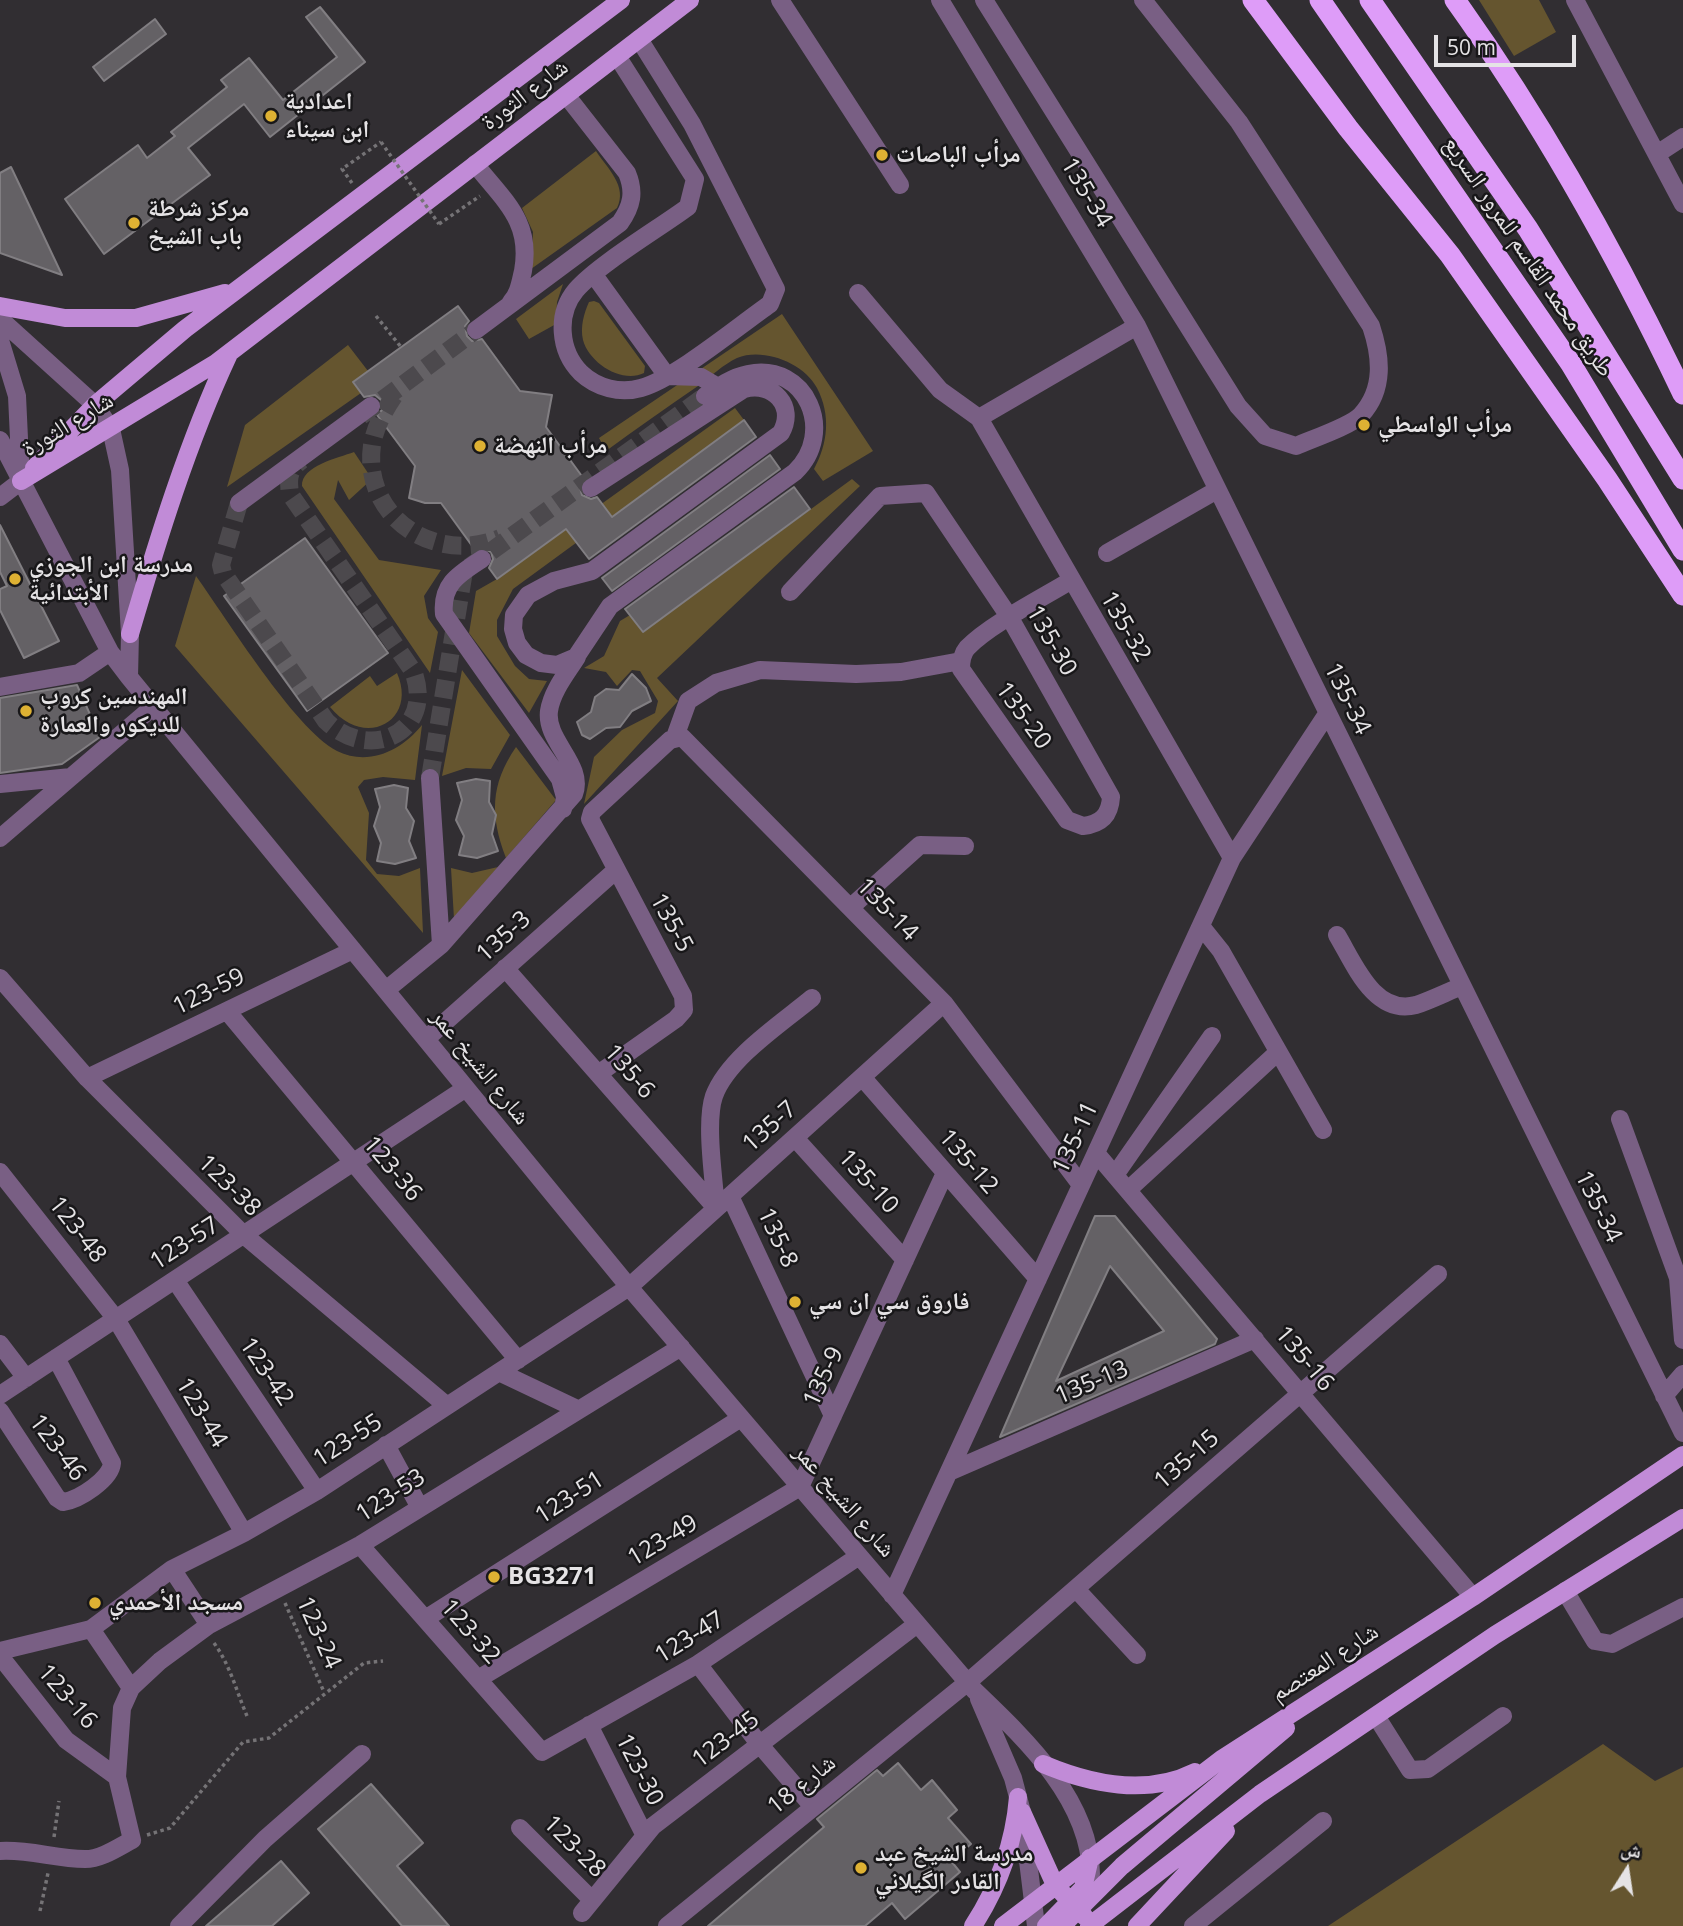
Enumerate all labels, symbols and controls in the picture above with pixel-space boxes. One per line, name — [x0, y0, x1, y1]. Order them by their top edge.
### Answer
scale bar — [1438, 21, 1580, 65]
text: 50 m — [1447, 33, 1496, 61]
street label: شارع الثورة — [476, 53, 574, 137]
place label: اعدادية ابن سيناء — [285, 88, 369, 144]
marker: اعدادية ابن سيناء — [263, 108, 279, 124]
street label: طريق محمد القاسم للمرور السريع — [1437, 131, 1619, 383]
place label: مرأب الباصات — [896, 141, 1021, 169]
marker: مرأب الباصات — [874, 147, 890, 163]
street label: 135-34 — [1054, 153, 1118, 233]
place label: مركز شرطة باب الشيخ — [148, 195, 249, 251]
marker: مركز شرطة باب الشيخ — [126, 215, 142, 231]
street label: شارع الثورة — [17, 386, 119, 464]
place label: مرأب الواسطي — [1378, 411, 1512, 439]
marker: مرأب الواسطي — [1356, 417, 1372, 433]
place label: مرأب النهضة — [494, 432, 607, 460]
marker: مرأب النهضة — [472, 438, 488, 454]
place label: مدرسة ابن الجوزي الأبتدائية — [29, 551, 193, 607]
marker: مدرسة ابن الجوزي الأبتدائية — [7, 571, 23, 587]
street label: 135-32 — [1093, 587, 1157, 667]
street label: 135-30 — [1019, 601, 1083, 681]
street label: 135-34 — [1317, 658, 1377, 740]
street label: 135-20 — [989, 677, 1057, 755]
place label: المهندسين كروب للديكور والعمارة — [40, 683, 188, 739]
marker: المهندسين كروب للديكور والعمارة — [18, 703, 34, 719]
street label: 135-14 — [850, 873, 924, 947]
street label: 135-5 — [643, 889, 699, 957]
street label: 135-3 — [471, 905, 537, 969]
street label: 123-59 — [168, 962, 250, 1022]
street label: شارع الشيخ عمر — [424, 1003, 536, 1131]
street label: 135-6 — [598, 1039, 660, 1105]
street label: 135-7 — [737, 1095, 803, 1159]
street label: 135-11 — [1047, 1097, 1105, 1179]
street label: 135-12 — [932, 1124, 1004, 1200]
street label: 123-36 — [356, 1131, 428, 1207]
street label: 135-10 — [832, 1144, 904, 1220]
street label: 123-38 — [192, 1149, 266, 1223]
street label: 135-34 — [1568, 1166, 1628, 1248]
street label: 123-48 — [42, 1191, 112, 1269]
street label: 135-8 — [751, 1204, 803, 1272]
street label: 123-57 — [145, 1211, 225, 1277]
place label: فاروق سي ان سي — [809, 1288, 970, 1316]
marker: فاروق سي ان سي — [787, 1294, 803, 1310]
street label: 135-16 — [1268, 1321, 1340, 1397]
street label: 123-42 — [233, 1332, 299, 1412]
street label: 135-9 — [798, 1343, 850, 1411]
street label: 135-13 — [1051, 1355, 1133, 1411]
street label: 123-44 — [169, 1373, 233, 1453]
street label: 123-55 — [308, 1408, 388, 1474]
street label: 123-46 — [23, 1409, 91, 1487]
street label: 135-15 — [1149, 1424, 1225, 1496]
street label: شارع الشيخ عمر — [787, 1438, 901, 1564]
street label: 123-53 — [351, 1463, 431, 1529]
street label: 123-51 — [530, 1465, 610, 1531]
street label: 123-49 — [623, 1509, 703, 1573]
place label: BG3271 — [508, 1563, 596, 1591]
marker: BG3271 — [486, 1569, 502, 1585]
place label: مسجد الأحمدي — [109, 1589, 243, 1617]
street label: 123-24 — [289, 1592, 347, 1674]
street label: 123-32 — [434, 1594, 506, 1670]
marker: مسجد الأحمدي — [87, 1595, 103, 1611]
street label: 123-47 — [650, 1606, 730, 1670]
street label: شارع المعتصم — [1266, 1618, 1384, 1708]
street label: 123-16 — [31, 1659, 103, 1735]
street label: 123-45 — [687, 1706, 765, 1774]
street label: 123-30 — [609, 1729, 669, 1811]
street label: شارع 18 — [762, 1749, 842, 1821]
street label: 123-28 — [537, 1810, 611, 1884]
north arrow — [1592, 1835, 1662, 1905]
text: ش — [1619, 1835, 1644, 1864]
place label: مدرسة الشيخ عبد القادر الگيلاني — [875, 1840, 1033, 1896]
marker: مدرسة الشيخ عبد القادر الگيلاني — [853, 1860, 869, 1876]

